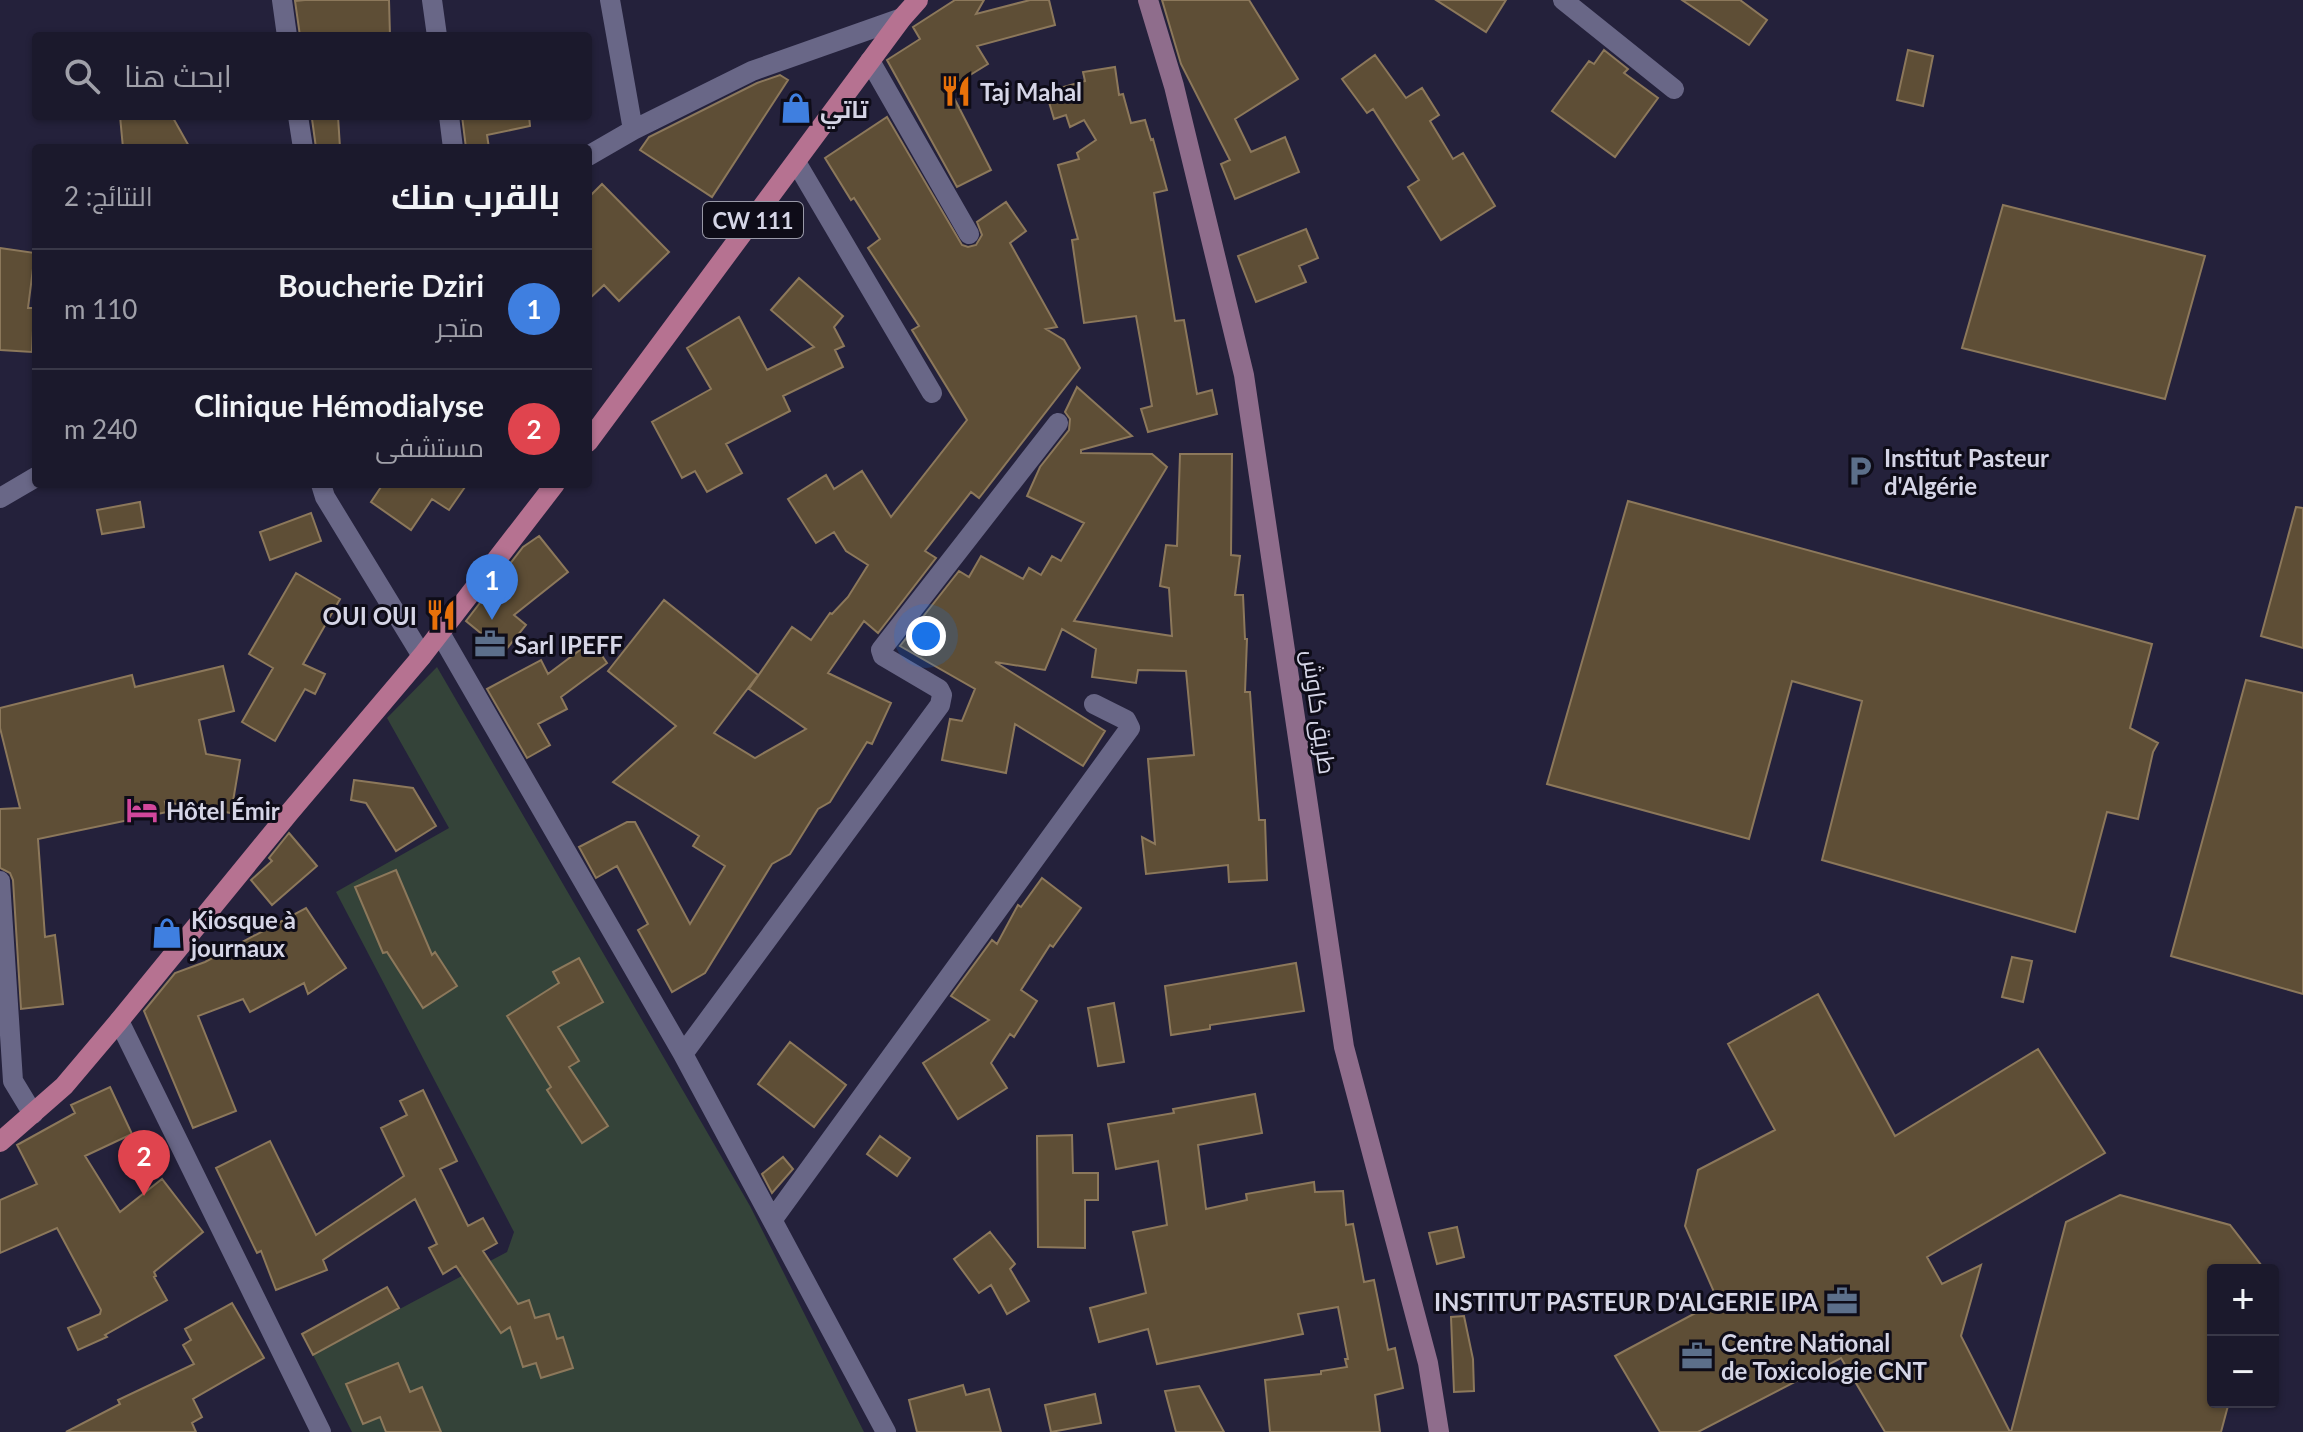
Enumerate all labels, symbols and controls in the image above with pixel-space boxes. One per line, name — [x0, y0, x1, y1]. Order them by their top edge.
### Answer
search box — [32, 32, 592, 120]
icon: search — [60, 54, 104, 98]
text: ابحث هنا — [124, 57, 232, 93]
restaurant icon: Taj Mahal — [939, 74, 973, 108]
place label: Taj Mahal — [980, 77, 1082, 106]
shop icon: تاتي — [779, 91, 813, 125]
place label: تاتي — [820, 94, 869, 129]
text: بالقرب منك — [391, 175, 560, 216]
text: النتائج: 2 — [64, 180, 153, 212]
road number: CW 111 — [703, 202, 803, 238]
text: Boucherie Dziri — [278, 267, 484, 303]
text: 110 m — [64, 293, 137, 325]
text: 1 — [526, 293, 542, 325]
text: متجر — [436, 311, 484, 343]
text: Clinique Hémodialyse — [194, 387, 484, 423]
text: 240 m — [64, 413, 137, 445]
text: 2 — [526, 413, 542, 445]
text: مستشفى — [375, 431, 484, 463]
place label: Institut Pasteur d'Algérie — [1884, 443, 2049, 500]
parking icon: Institut Pasteur d'Algérie — [1843, 454, 1877, 488]
pin: 1 — [466, 554, 518, 620]
restaurant icon: OUI OUI — [424, 598, 458, 632]
place label: OUI OUI — [323, 601, 417, 630]
your location — [906, 616, 946, 656]
office icon: Sarl IPEFF — [473, 627, 507, 661]
place label: Sarl IPEFF — [514, 630, 623, 659]
street label: طريق كاوش — [1295, 648, 1343, 776]
hotel icon: Hôtel Émir — [125, 793, 159, 827]
place label: Hôtel Émir — [166, 796, 280, 825]
place label: Kiosque à journaux — [190, 905, 296, 962]
shop icon: Kiosque à journaux — [150, 916, 184, 950]
pin: 2 — [118, 1130, 170, 1196]
map controls — [2207, 1264, 2279, 1408]
button: + — [2207, 1264, 2279, 1336]
office icon: INSTITUT PASTEUR D'ALGERIE IPA — [1825, 1284, 1859, 1318]
place label: INSTITUT PASTEUR D'ALGERIE IPA — [1434, 1287, 1818, 1316]
place label: Centre National de Toxicologie CNT — [1721, 1328, 1927, 1385]
button: − — [2207, 1336, 2279, 1408]
office icon: Centre National de Toxicologie CNT — [1680, 1339, 1714, 1373]

